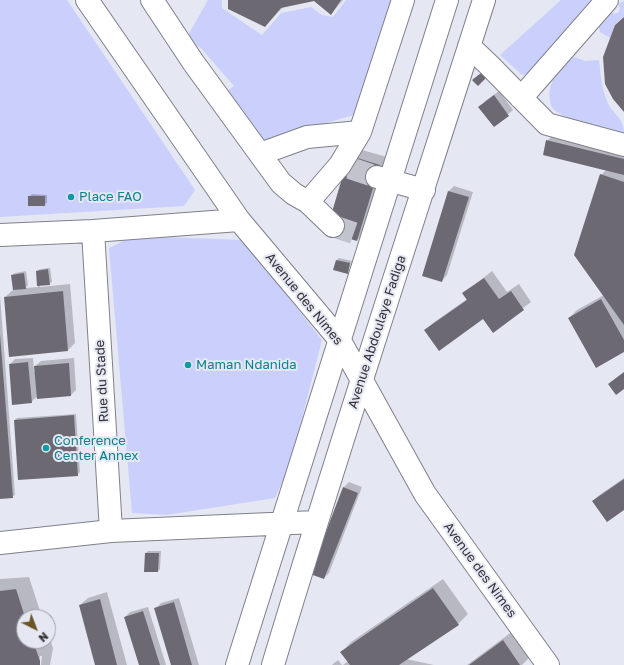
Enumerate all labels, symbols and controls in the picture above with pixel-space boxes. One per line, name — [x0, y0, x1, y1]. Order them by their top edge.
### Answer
place label: Place FAO — [79, 189, 142, 205]
marker: Place FAO — [66, 192, 76, 202]
street label: Avenue des Nimes — [262, 250, 346, 348]
street label: Avenue Abdoulaye Fadiga — [345, 253, 409, 411]
street label: Rue du Stade — [92, 339, 112, 423]
place label: Maman Ndanida — [196, 357, 297, 373]
marker: Maman Ndanida — [183, 360, 193, 370]
place label: Conference Center Annex — [54, 433, 138, 464]
marker: Conference Center Annex — [41, 443, 51, 453]
street label: Avenue des Nimes — [440, 519, 520, 621]
north arrow — [16, 609, 56, 649]
text: N — [36, 630, 51, 645]

